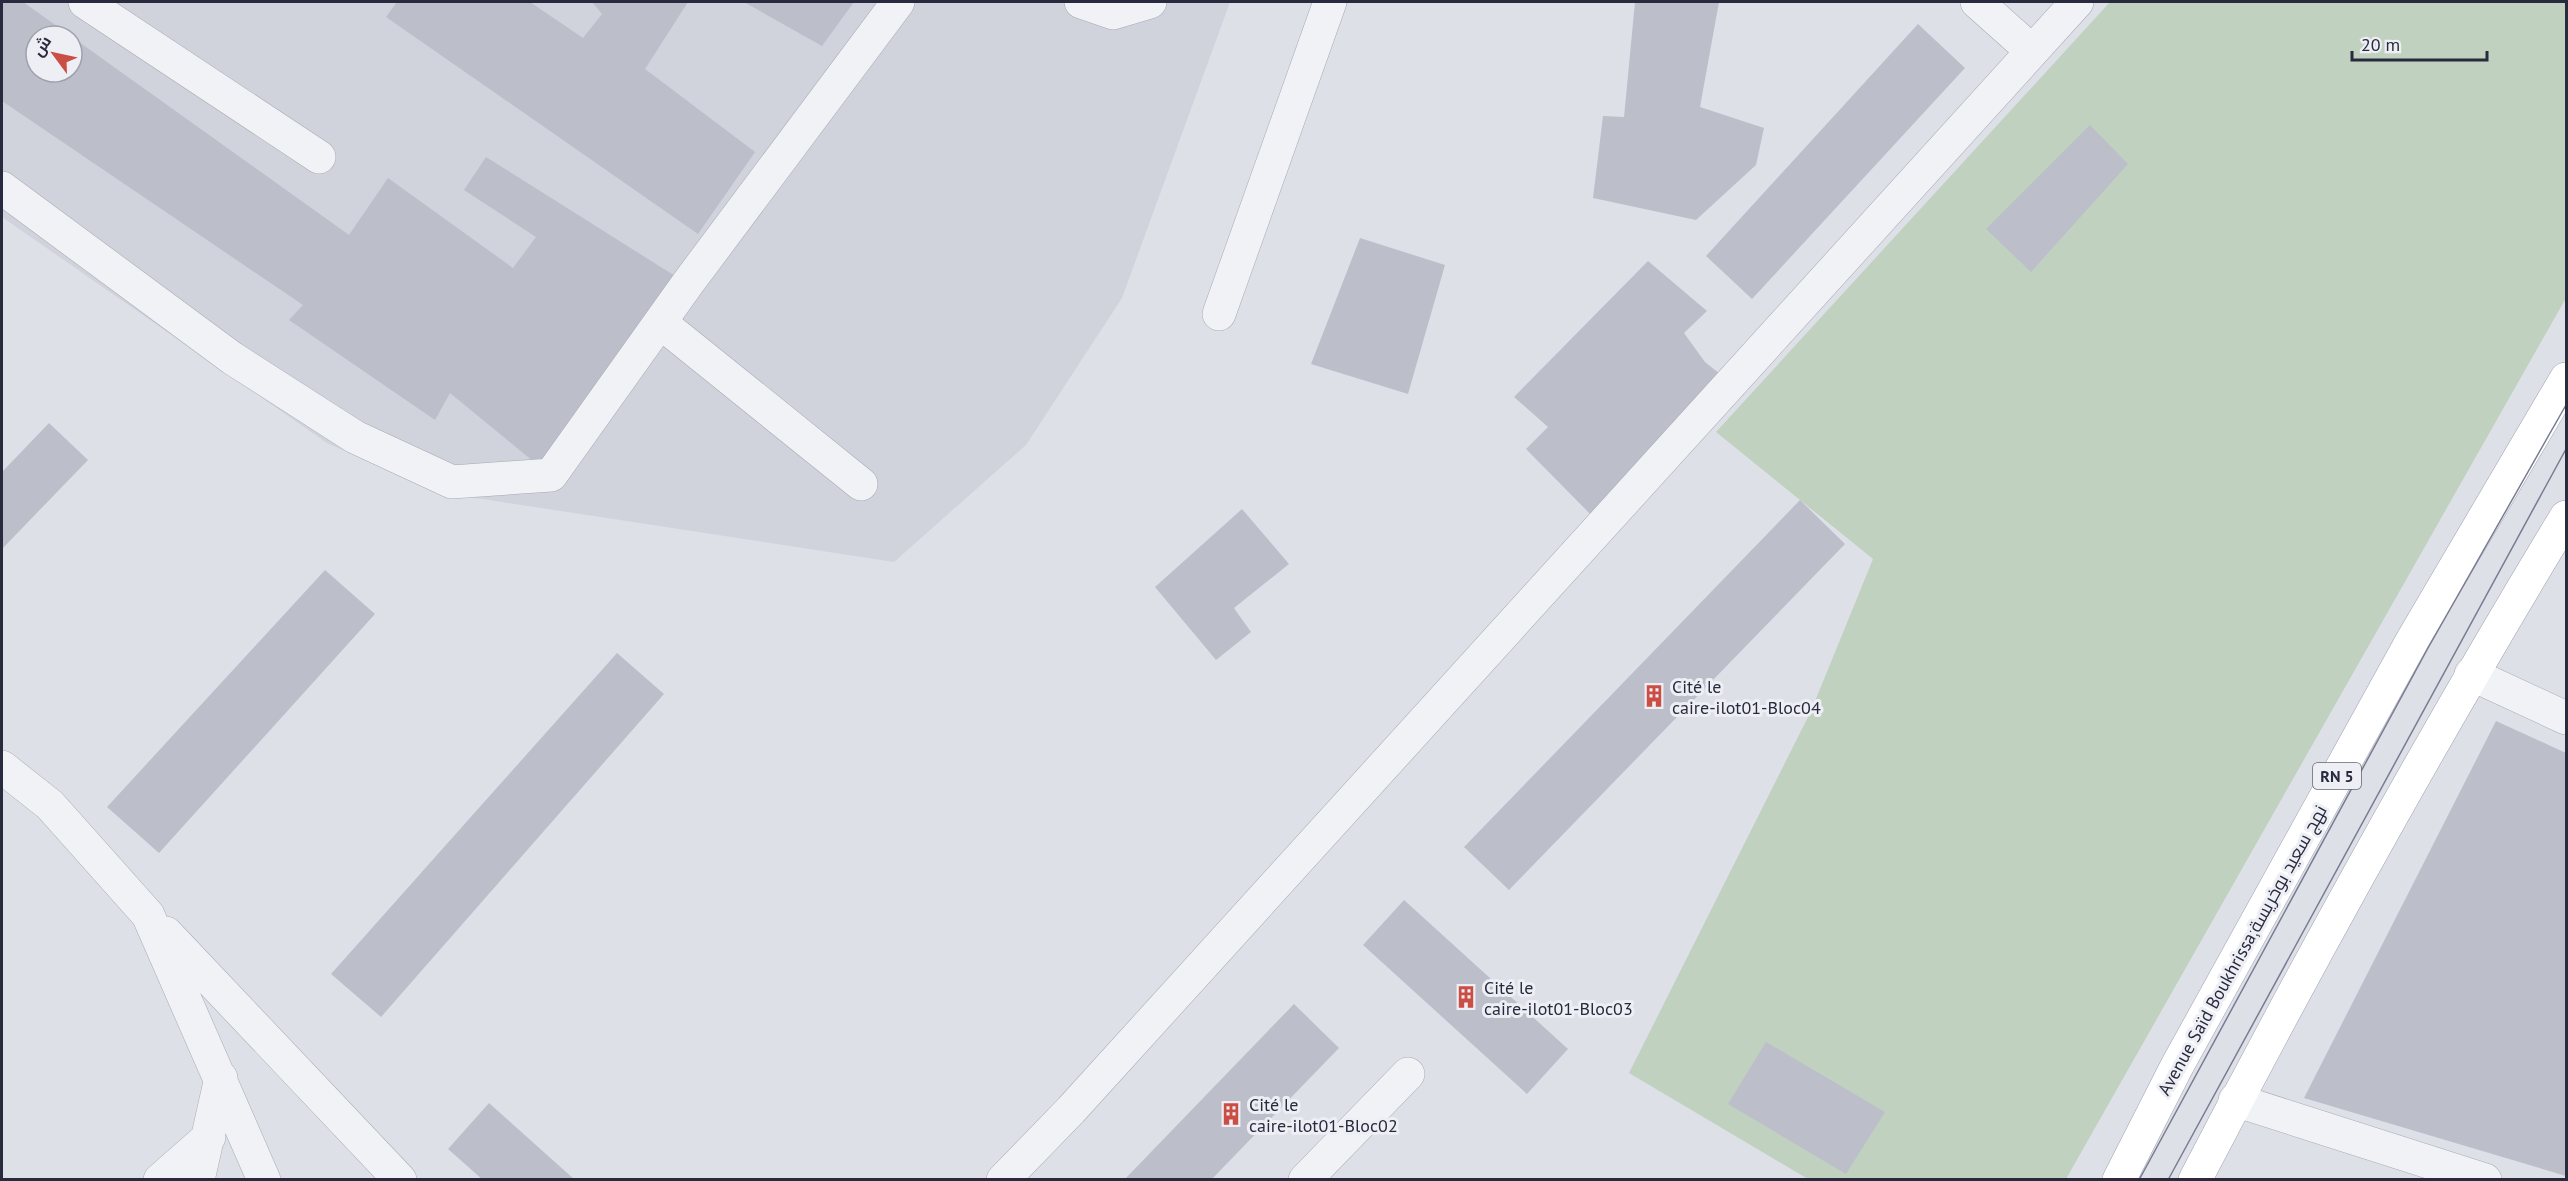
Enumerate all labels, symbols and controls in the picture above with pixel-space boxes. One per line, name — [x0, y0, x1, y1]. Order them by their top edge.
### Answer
north arrow — [24, 24, 84, 84]
scale bar — [2352, 24, 2487, 62]
text: ش — [27, 32, 55, 60]
text: 20 m — [2361, 33, 2400, 56]
place label: Cité le caire-ilot01-Bloc04 — [1672, 675, 1821, 719]
building icon: Cité le caire-ilot01-Bloc04 — [1641, 683, 1667, 709]
road number: RN 5 — [2313, 763, 2361, 789]
street label: Avenue Saïd Boukhrissa;نهج سعيد بوخريسة — [2152, 801, 2333, 1100]
place label: Cité le caire-ilot01-Bloc03 — [1484, 976, 1633, 1020]
building icon: Cité le caire-ilot01-Bloc03 — [1453, 984, 1479, 1010]
place label: Cité le caire-ilot01-Bloc02 — [1249, 1093, 1398, 1137]
building icon: Cité le caire-ilot01-Bloc02 — [1218, 1101, 1244, 1127]

